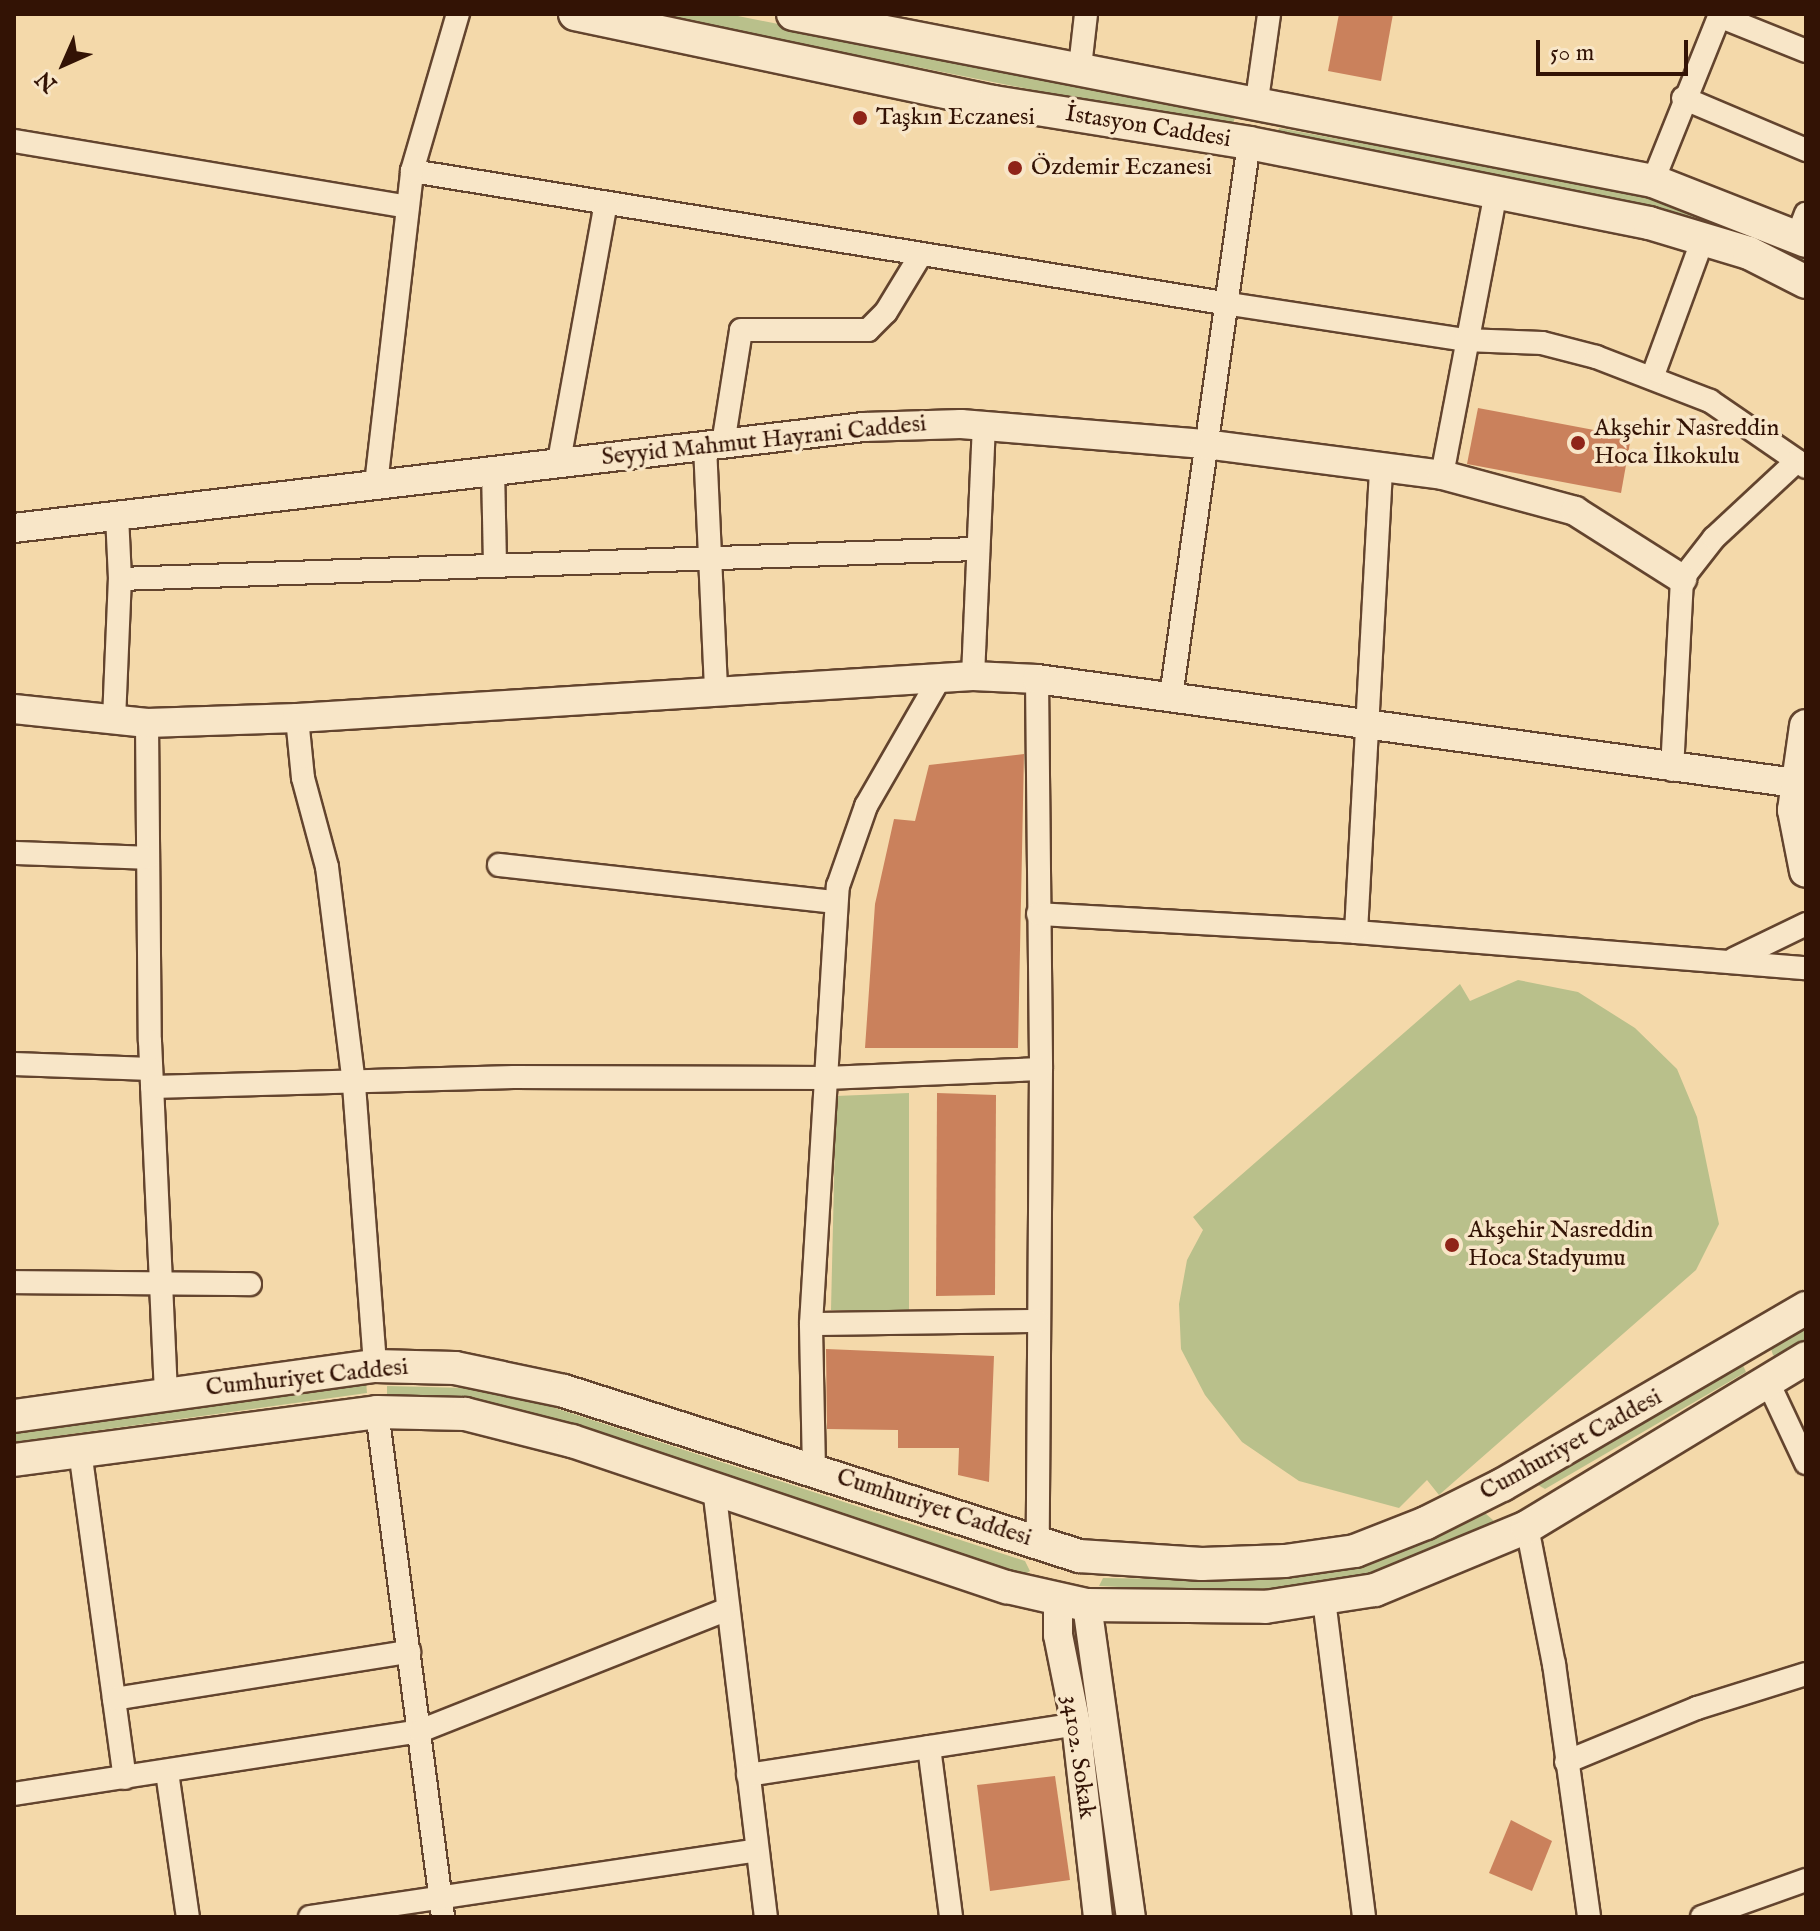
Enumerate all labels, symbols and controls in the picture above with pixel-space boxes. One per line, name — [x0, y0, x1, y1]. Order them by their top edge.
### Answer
north arrow — [24, 24, 104, 104]
scale bar — [1540, 24, 1692, 74]
text: 50 m — [1550, 38, 1594, 69]
text: N — [30, 64, 64, 98]
street label: İstasyon Caddesi — [1063, 100, 1233, 154]
place label: Taşkın Eczanesi — [876, 104, 1035, 132]
marker: Taşkın Eczanesi — [851, 109, 869, 127]
place label: Özdemir Eczanesi — [1031, 154, 1212, 182]
marker: Özdemir Eczanesi — [1006, 159, 1024, 177]
street label: Seyyid Mahmut Hayrani Caddesi — [600, 410, 928, 472]
place label: Akşehir Nasreddin Hoca İlkokulu — [1594, 415, 1779, 471]
marker: Akşehir Nasreddin Hoca İlkokulu — [1569, 434, 1587, 452]
place label: Akşehir Nasreddin Hoca Stadyumu — [1468, 1217, 1653, 1273]
marker: Akşehir Nasreddin Hoca Stadyumu — [1443, 1236, 1461, 1254]
street label: Cumhuriyet Caddesi — [204, 1353, 410, 1403]
street label: Cumhuriyet Caddesi — [1475, 1383, 1667, 1507]
street label: Cumhuriyet Caddesi — [833, 1463, 1035, 1553]
street label: 34102. Sokak — [1055, 1694, 1101, 1820]

